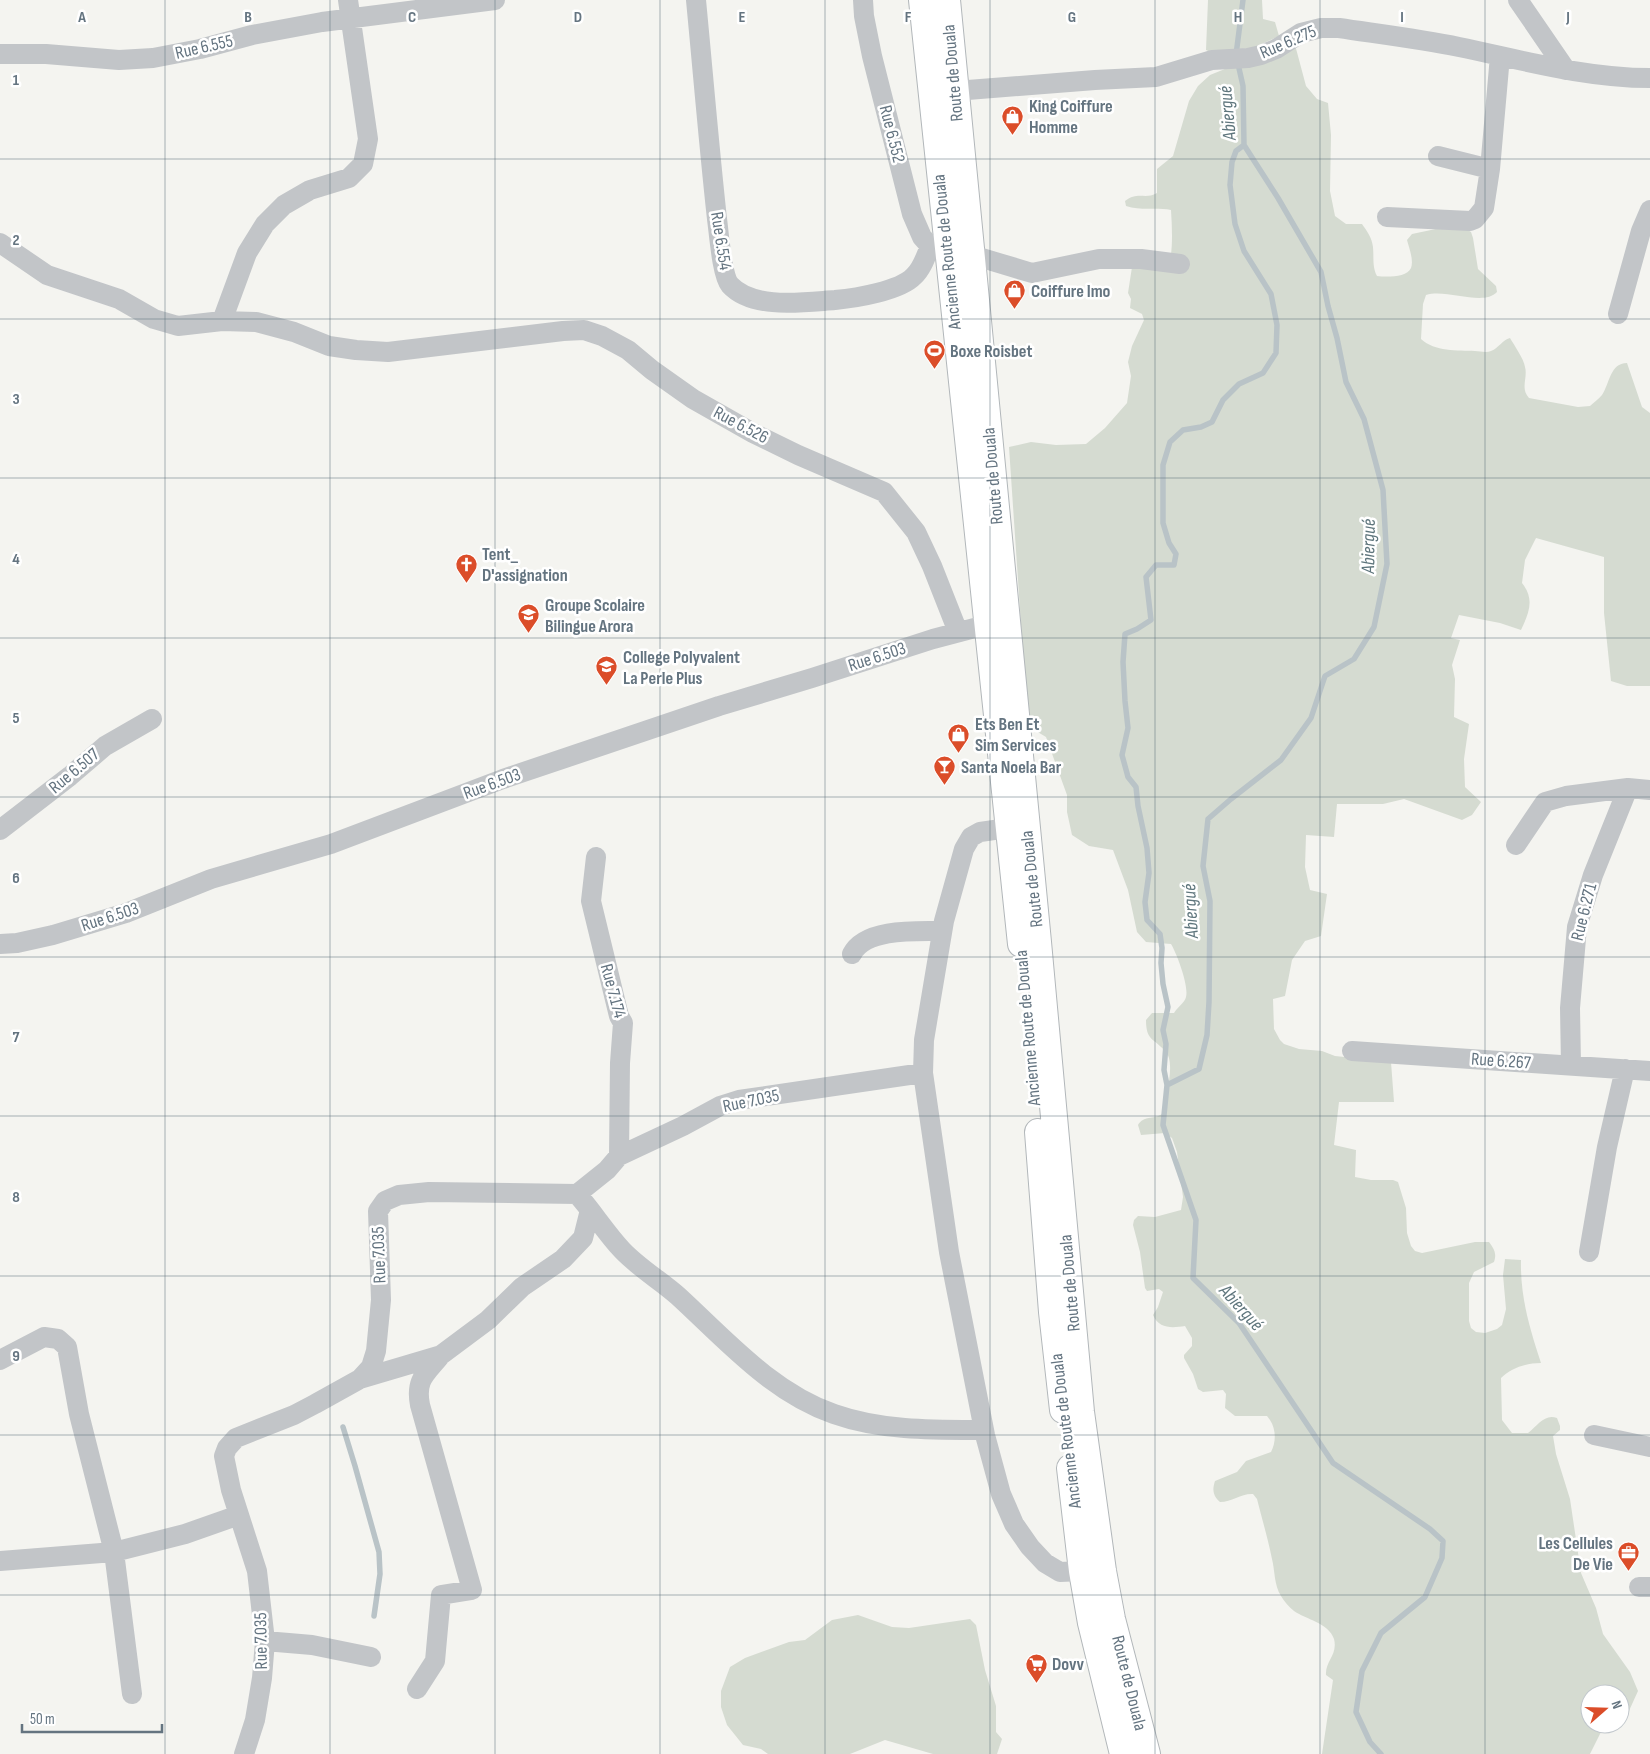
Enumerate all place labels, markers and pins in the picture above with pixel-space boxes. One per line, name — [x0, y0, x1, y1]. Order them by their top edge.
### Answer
place label: King Coiffure Homme — [1029, 96, 1113, 138]
shop icon: King Coiffure Homme — [1001, 104, 1025, 135]
shop icon: Coiffure Imo — [1003, 279, 1027, 310]
place label: Coiffure Imo — [1031, 281, 1111, 302]
sports icon: Boxe Roisbet — [922, 339, 946, 370]
place label: Boxe Roisbet — [950, 341, 1032, 362]
place label: Tent_ D'assignation — [482, 544, 568, 586]
church icon: Tent_ D'assignation — [454, 552, 478, 583]
place label: Groupe Scolaire Bilingue Arora — [545, 595, 645, 637]
school or university icon: Groupe Scolaire Bilingue Arora — [517, 603, 541, 634]
place label: College Polyvalent La Perle Plus — [623, 647, 740, 689]
school or university icon: College Polyvalent La Perle Plus — [595, 655, 619, 686]
place label: Ets Ben Et Sim Services — [975, 714, 1056, 756]
shop icon: Ets Ben Et Sim Services — [947, 722, 971, 753]
bar icon: Santa Noela Bar — [933, 755, 957, 786]
place label: Santa Noela Bar — [961, 757, 1062, 778]
place label: Les Cellules De Vie — [1538, 1533, 1613, 1575]
office icon: Les Cellules De Vie — [1617, 1541, 1641, 1572]
supermarket icon: Dovv — [1024, 1652, 1048, 1683]
place label: Dovv — [1052, 1654, 1085, 1675]

